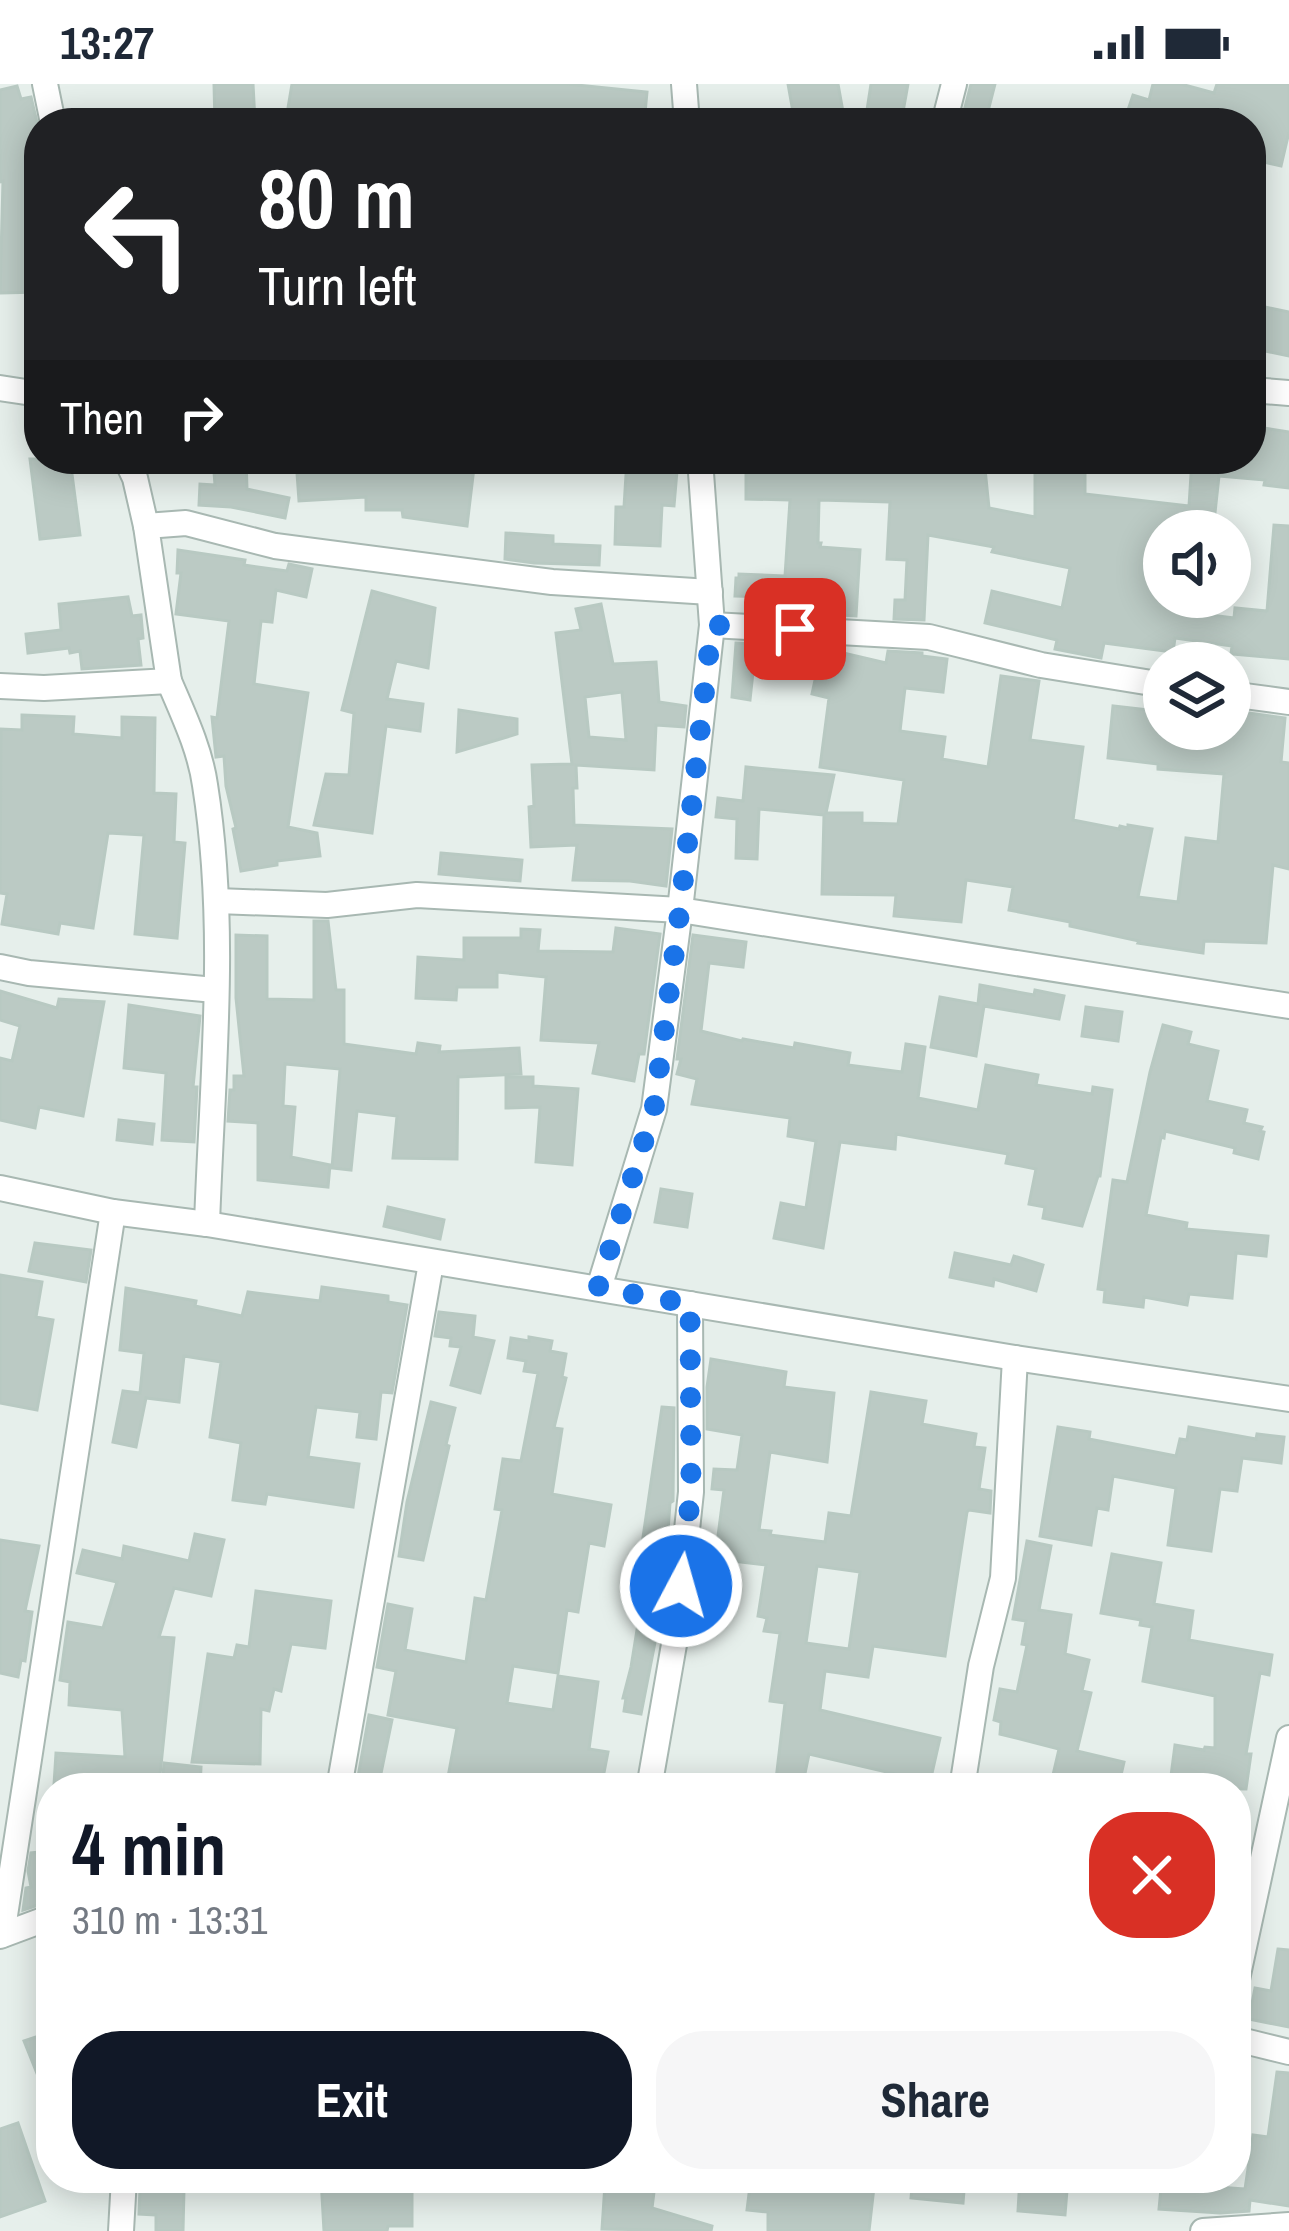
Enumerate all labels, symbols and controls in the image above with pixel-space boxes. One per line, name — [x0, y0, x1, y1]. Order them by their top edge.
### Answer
text: 13:27 — [60, 12, 154, 73]
text: 80 m — [258, 141, 415, 254]
icon: left — [60, 156, 216, 312]
text: Turn left — [258, 249, 417, 322]
icon: right — [168, 384, 234, 450]
text: Then — [60, 387, 144, 448]
map controls — [1143, 510, 1251, 750]
button: sound — [1143, 510, 1251, 618]
pin — [744, 578, 846, 680]
icon: arrive — [762, 596, 828, 662]
button: layers — [1143, 642, 1251, 750]
position arrow — [618, 1523, 744, 1649]
text: 4 min — [72, 1800, 226, 1897]
button: close — [1089, 1812, 1215, 1938]
text: 310 m · 13:31 — [72, 1894, 268, 1946]
button: Exit — [72, 2031, 632, 2169]
button: Share — [656, 2031, 1215, 2169]

